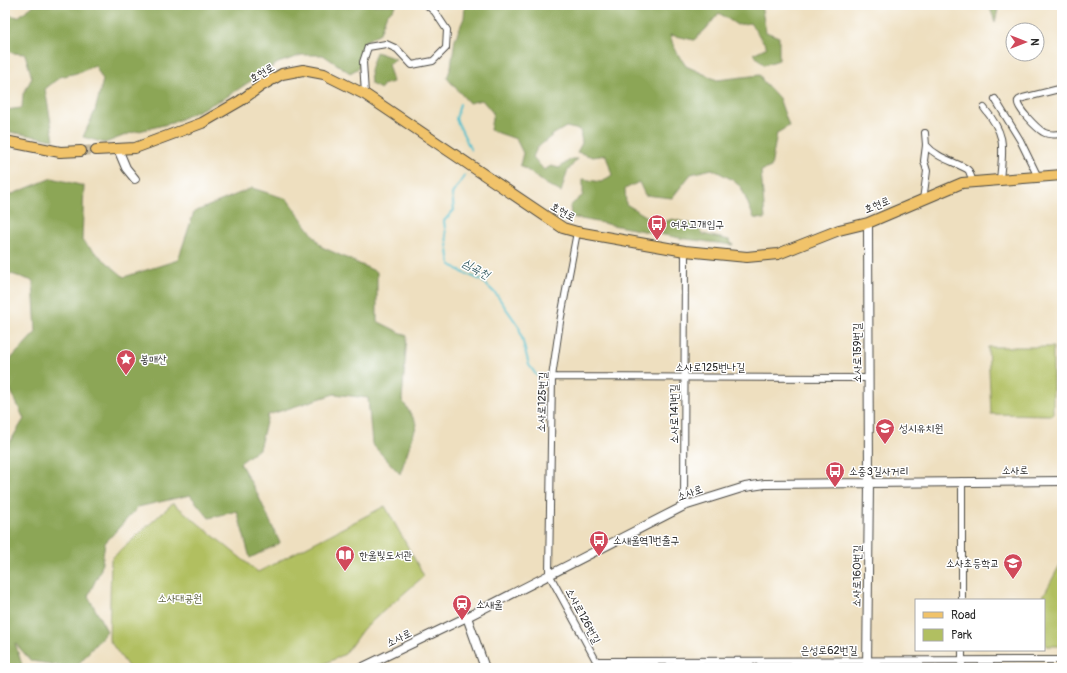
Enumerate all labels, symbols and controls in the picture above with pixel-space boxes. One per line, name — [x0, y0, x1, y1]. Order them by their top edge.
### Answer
north arrow — [1005, 22, 1045, 62]
text: N — [1028, 38, 1041, 46]
street label: 호현로 — [247, 61, 277, 85]
street label: 호현로 — [862, 194, 892, 216]
street label: 호현로 — [548, 200, 578, 224]
bus stop icon: 여우고개입구 — [646, 213, 668, 241]
place label: 여우고개입구 — [671, 218, 724, 231]
water label: 심곡천 — [460, 255, 493, 283]
street label: 소사로159번길 — [851, 323, 864, 383]
place icon: 봉매산 — [115, 348, 137, 376]
place label: 봉매산 — [140, 353, 167, 366]
street label: 소사로125번나길 — [675, 361, 745, 374]
street label: 소사로125번길 — [534, 371, 550, 433]
street label: 소사로141번길 — [668, 384, 681, 444]
school or university icon: 성시유치원 — [874, 417, 896, 445]
place label: 성시유치원 — [899, 422, 943, 435]
bus stop icon: 소중3길사거리 — [824, 460, 846, 488]
street label: 소사로 — [1002, 464, 1028, 477]
place label: 소중3길사거리 — [849, 465, 908, 478]
street label: 소사로 — [675, 482, 705, 504]
bus stop icon: 소새울역1번출구 — [588, 529, 610, 557]
place label: 소새울역1번출구 — [613, 534, 679, 547]
library icon: 한울빛도서관 — [334, 544, 356, 572]
street label: 소사로160번길 — [850, 545, 864, 607]
place label: 한울빛도서관 — [359, 549, 412, 562]
school or university icon: 소사초등학교 — [1002, 552, 1024, 580]
place label: 소사초등학교 — [946, 557, 999, 570]
street label: 소사로126번길 — [563, 586, 603, 646]
park label: 소사대공원 — [158, 592, 202, 605]
station icon: 소새울 — [451, 593, 473, 621]
place label: 소새울 — [476, 598, 503, 611]
legend — [915, 599, 1045, 651]
text: Road — [951, 608, 976, 623]
street label: 소사로 — [384, 626, 414, 650]
text: Park — [951, 628, 972, 643]
street label: 은성로62번길 — [801, 644, 858, 657]

